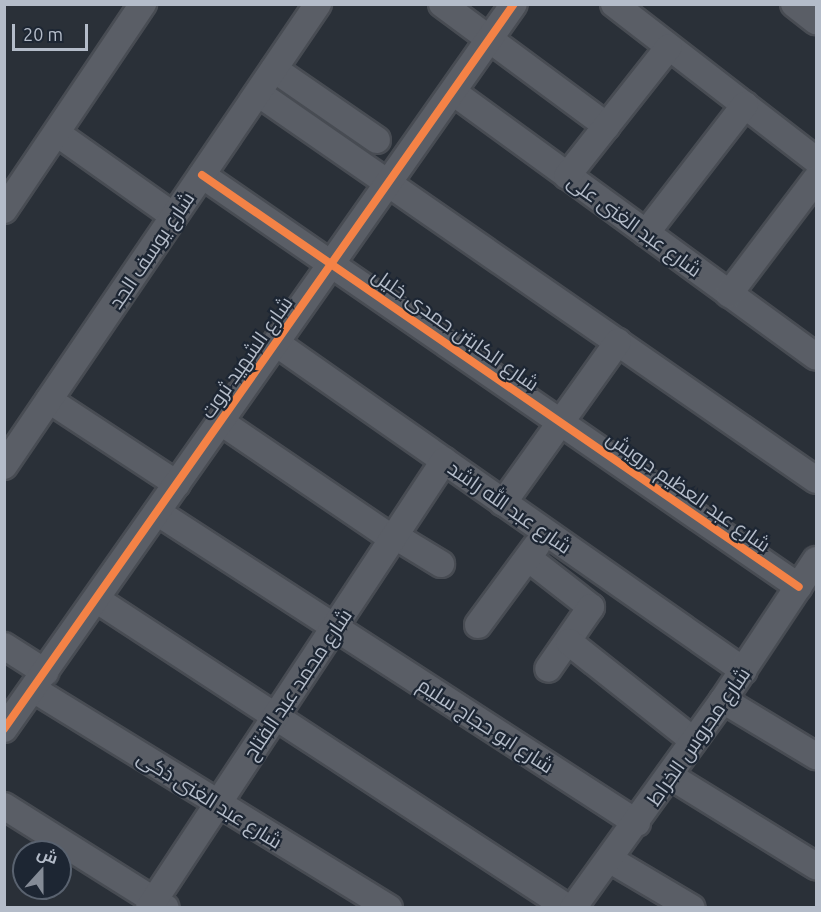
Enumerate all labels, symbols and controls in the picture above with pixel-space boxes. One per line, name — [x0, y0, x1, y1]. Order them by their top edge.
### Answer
scale bar — [15, 12, 92, 50]
text: 20 m — [23, 24, 63, 44]
street label: شارع عبد الغنى على — [563, 168, 707, 282]
street label: شارع يوسف الجد — [103, 187, 199, 313]
street label: شارع الكابتن حمدى خليل — [368, 262, 544, 396]
street label: شارع الشهيد ثروت — [195, 291, 297, 423]
street label: شارع عبد العظيم درويش — [602, 425, 776, 557]
street label: شارع عبد الله راشد — [444, 456, 576, 558]
street label: شارع محمد عبد الفتاح — [238, 604, 356, 764]
street label: شارع محروس الخراط — [641, 662, 755, 810]
street label: شارع ابو حجاج سليم — [414, 672, 558, 778]
street label: شارع عبد الغنى ذكى — [133, 745, 287, 853]
north arrow — [12, 840, 72, 900]
text: ش — [35, 843, 61, 867]

